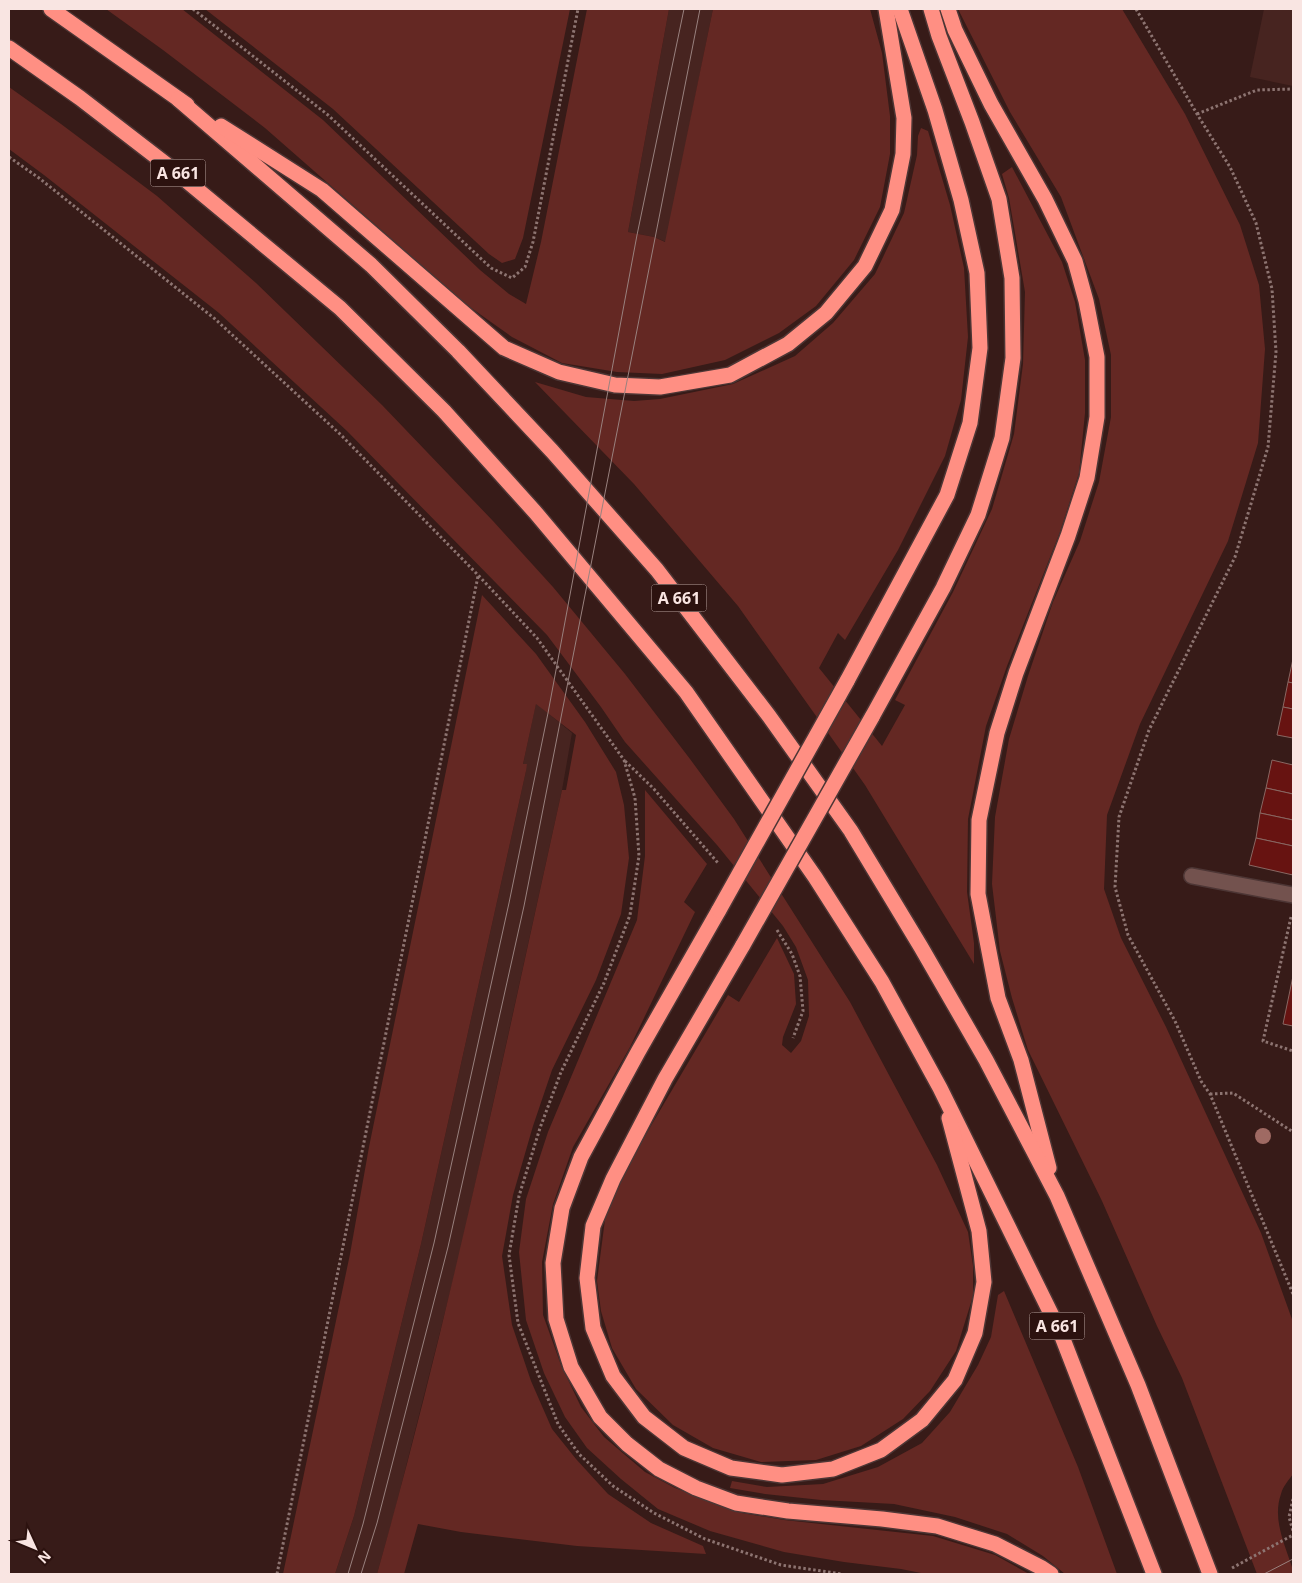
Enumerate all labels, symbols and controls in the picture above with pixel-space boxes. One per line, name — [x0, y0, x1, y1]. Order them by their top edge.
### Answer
road number: A 661 — [150, 160, 206, 187]
road number: A 661 — [652, 584, 706, 612]
road number: A 661 — [1030, 1312, 1084, 1340]
north arrow — [10, 1523, 60, 1573]
text: N — [34, 1547, 56, 1568]

